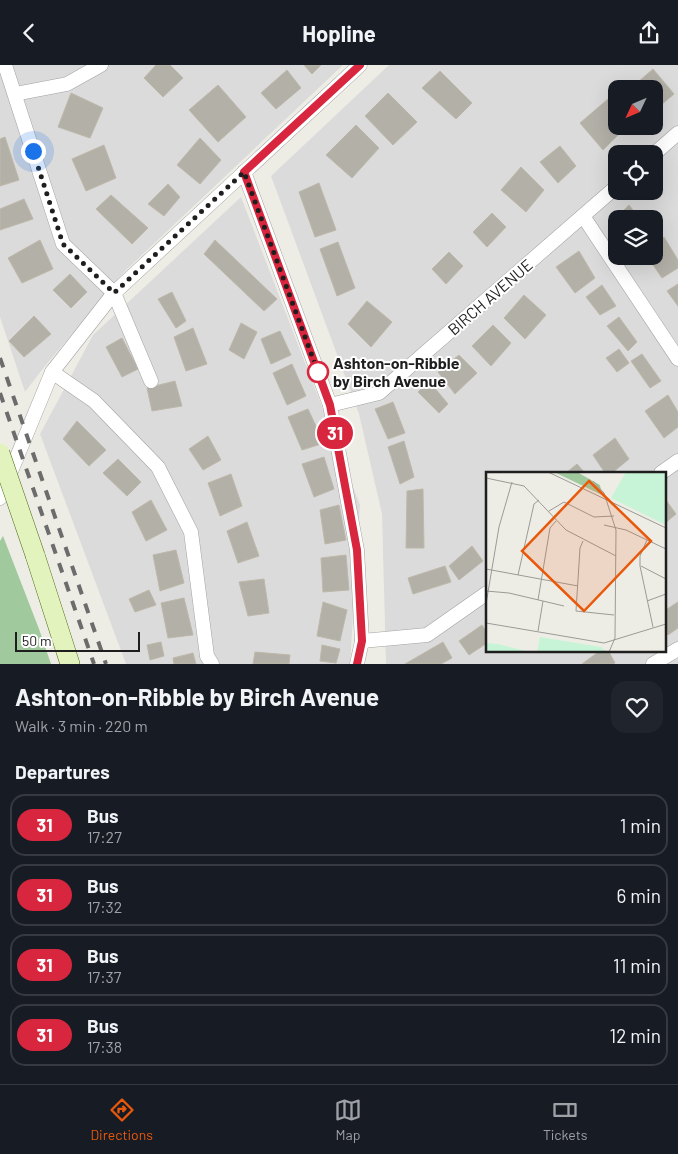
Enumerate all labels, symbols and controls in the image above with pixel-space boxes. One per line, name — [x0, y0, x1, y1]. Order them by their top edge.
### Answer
icon: back — [15, 19, 43, 47]
icon: share — [635, 19, 663, 47]
text: Hopline — [302, 20, 376, 46]
north arrow — [608, 80, 662, 135]
map controls — [608, 80, 663, 265]
your location — [21, 139, 46, 164]
button: locate — [608, 145, 663, 200]
button: layers — [608, 210, 663, 265]
street label: BIRCH AVENUE — [443, 255, 536, 339]
place label: Ashton-on-Ribble by Birch Avenue — [333, 353, 460, 390]
marker: Ashton-on-Ribble by Birch Avenue — [307, 361, 329, 383]
line badge: 31 — [312, 417, 358, 449]
text: 31 — [327, 422, 343, 444]
inset map — [486, 472, 666, 651]
scale bar — [15, 629, 140, 652]
text: 50 m — [22, 632, 51, 649]
button: heart — [611, 681, 663, 733]
text: Ashton-on-Ribble by Birch Avenue — [15, 682, 379, 711]
text: Walk · 3 min · 220 m — [15, 716, 148, 735]
text: Departures — [15, 760, 110, 783]
text: Bus — [87, 804, 119, 827]
text: 31 — [36, 814, 53, 836]
text: 1 min — [620, 814, 661, 837]
text: 17:27 — [87, 827, 122, 846]
text: Bus — [87, 874, 119, 897]
text: 31 — [36, 884, 53, 906]
text: 6 min — [617, 884, 661, 907]
text: 17:32 — [87, 897, 122, 916]
text: Bus — [87, 944, 119, 967]
text: 31 — [36, 954, 53, 976]
text: 11 min — [613, 954, 661, 977]
text: 17:37 — [87, 967, 121, 986]
text: Bus — [87, 1014, 119, 1037]
text: 31 — [36, 1024, 53, 1046]
text: 12 min — [610, 1024, 661, 1047]
text: 17:38 — [87, 1037, 122, 1056]
tab: Directions — [90, 1096, 153, 1143]
tab: Map — [334, 1096, 362, 1143]
tab: Tickets — [543, 1096, 588, 1143]

